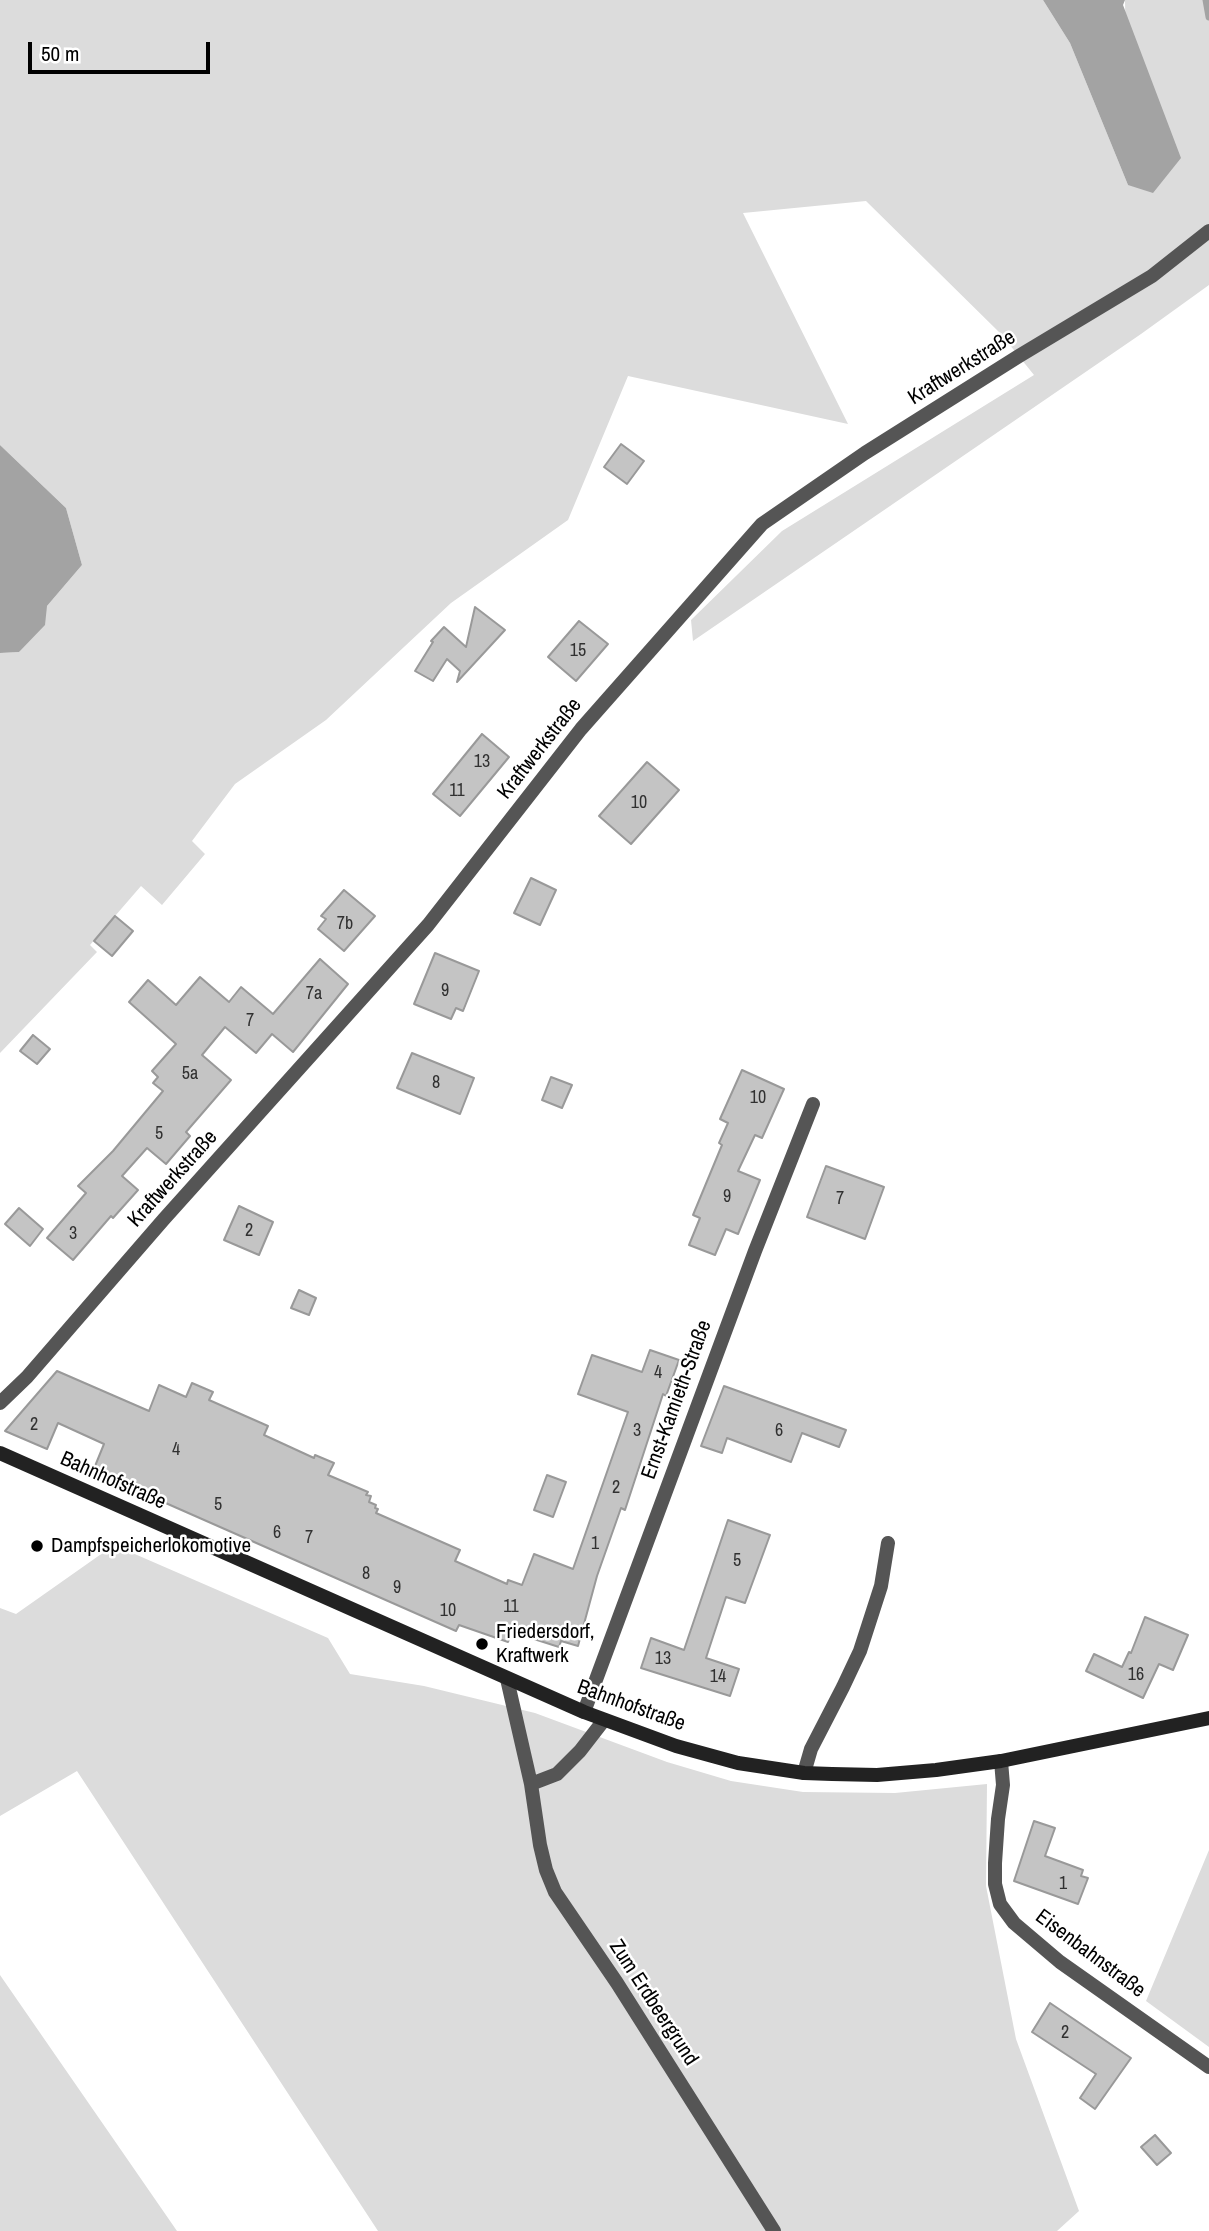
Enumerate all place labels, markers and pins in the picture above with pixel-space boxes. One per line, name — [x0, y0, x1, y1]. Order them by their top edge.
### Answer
place label: Dampfspeicherlokomotive — [51, 1533, 251, 1559]
marker: Dampfspeicherlokomotive — [29, 1538, 45, 1554]
place label: Friedersdorf, Kraftwerk — [496, 1619, 595, 1669]
marker: Friedersdorf, Kraftwerk — [474, 1636, 490, 1652]

